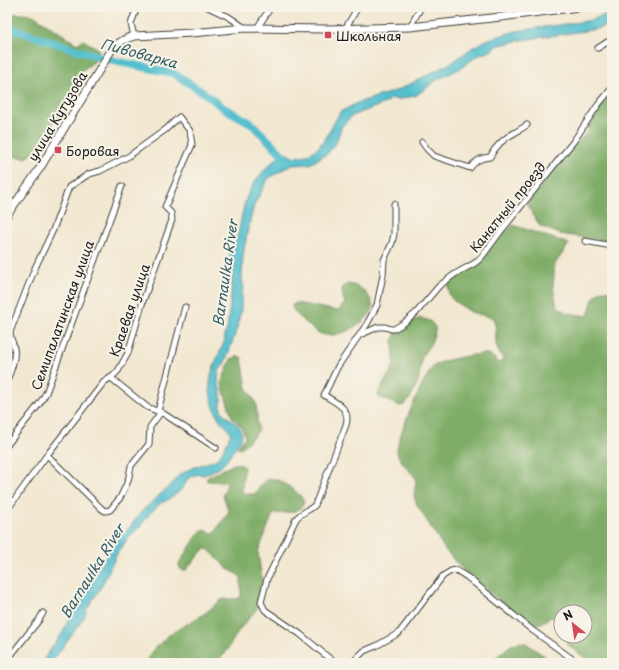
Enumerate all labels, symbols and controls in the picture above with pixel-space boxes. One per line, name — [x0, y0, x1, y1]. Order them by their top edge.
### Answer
place label: Школьная — [336, 26, 402, 45]
marker: Школьная — [323, 30, 333, 40]
water label: Пивоварка — [99, 33, 181, 74]
street label: улица Кутузова — [23, 67, 92, 165]
place label: Боровая — [66, 141, 120, 160]
marker: Боровая — [53, 145, 63, 155]
street label: Канатный проезд — [464, 158, 550, 256]
water label: Barnaulka River — [207, 217, 243, 328]
street label: Семипалатинская улица — [26, 237, 98, 393]
street label: Краевая улица — [104, 260, 154, 359]
water label: Barnaulka River — [55, 519, 130, 622]
north arrow — [553, 604, 593, 644]
text: N — [560, 605, 576, 624]

